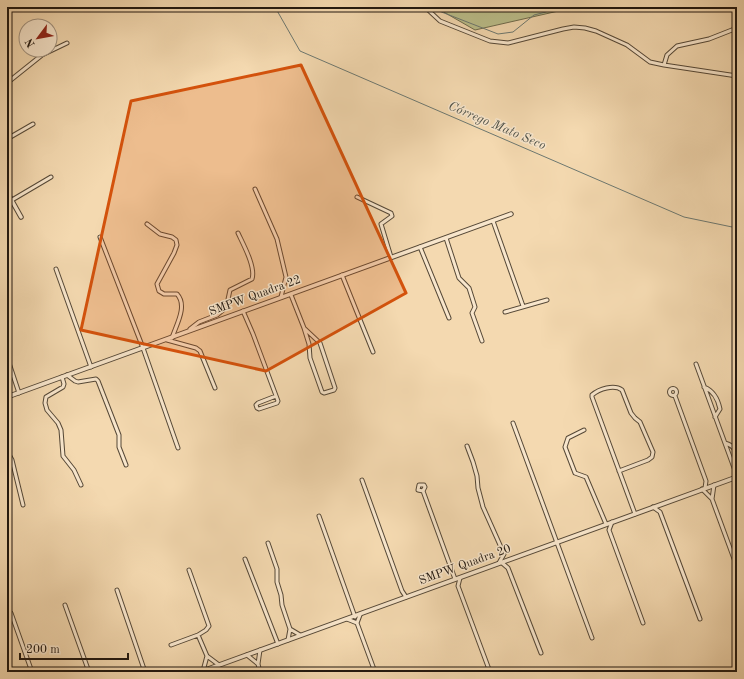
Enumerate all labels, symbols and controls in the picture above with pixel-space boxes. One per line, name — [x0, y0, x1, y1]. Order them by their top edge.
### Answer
north arrow — [18, 18, 58, 58]
text: N — [24, 36, 38, 49]
water label: Córrego Mato Seco — [446, 100, 548, 152]
street label: SMPW Quadra 22 — [207, 274, 303, 318]
street label: SMPW Quadra 20 — [417, 543, 513, 587]
scale bar — [20, 635, 128, 661]
text: 200 m — [26, 644, 60, 656]

